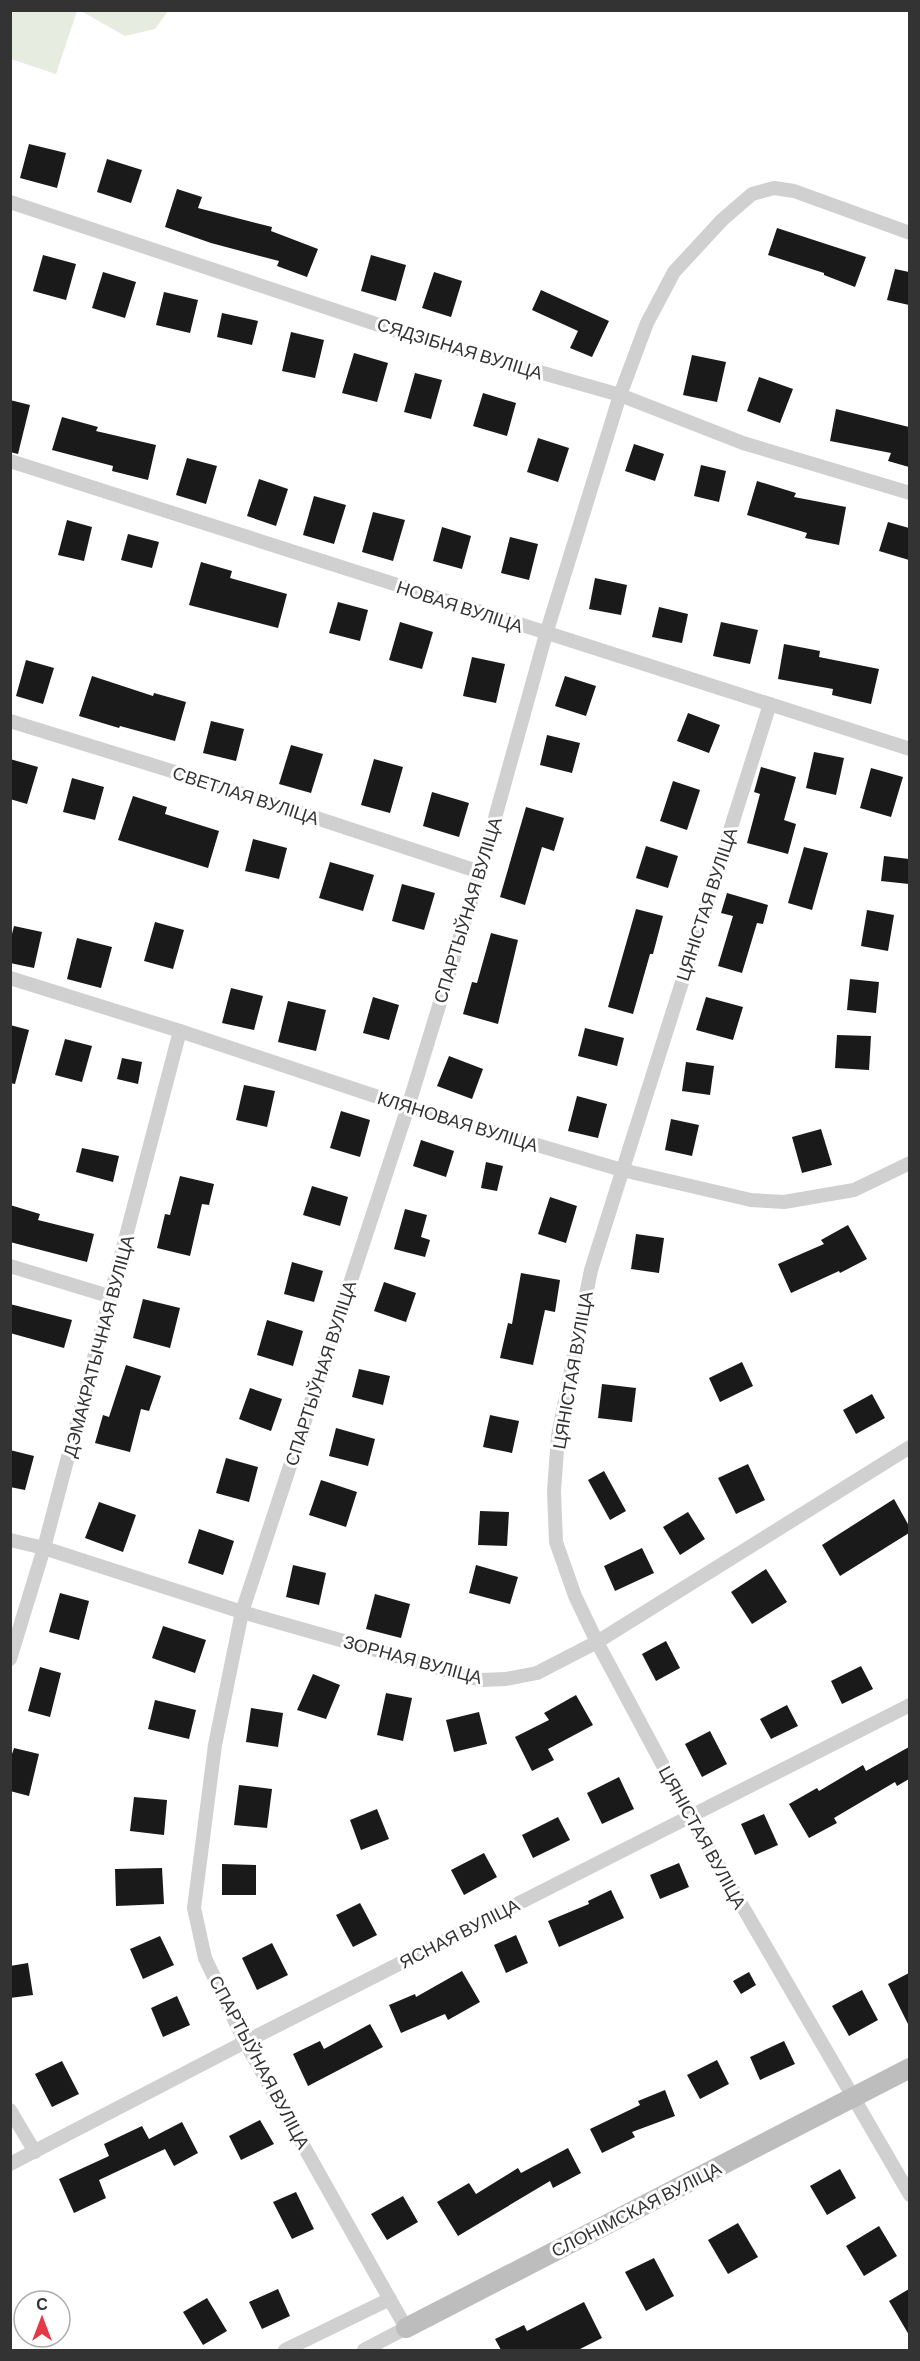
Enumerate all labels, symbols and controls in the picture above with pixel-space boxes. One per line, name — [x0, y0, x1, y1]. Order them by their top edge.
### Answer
street label: СЯДЗІБНАЯ ВУЛІЦА — [375, 312, 545, 384]
street label: НОВАЯ ВУЛІЦА — [394, 575, 526, 637]
street label: СВЕТЛАЯ ВУЛІЦА — [170, 761, 322, 829]
street label: СПАРТЫЎНАЯ ВУЛІЦА — [428, 814, 506, 1006]
street label: ЦЯНІСТАЯ ВУЛІЦА — [671, 824, 741, 984]
street label: КЛЯНОВАЯ ВУЛІЦА — [375, 1086, 541, 1156]
street label: ДЭМАКРАТЫЧНАЯ ВУЛІЦА — [58, 1233, 138, 1459]
street label: СПАРТЫЎНАЯ ВУЛІЦА — [280, 1278, 360, 1468]
street label: ЦЯНІСТАЯ ВУЛІЦА — [547, 1289, 597, 1451]
street label: ЗОРНАЯ ВУЛІЦА — [341, 1630, 485, 1688]
street label: ЦЯНІСТАЯ ВУЛІЦА — [655, 1762, 751, 1912]
street label: ЯСНАЯ ВУЛІЦА — [395, 1893, 523, 1973]
street label: СПАРТЫЎНАЯ ВУЛІЦА — [205, 1971, 315, 2153]
street label: СЛОНІМСКАЯ ВУЛІЦА — [547, 2157, 725, 2261]
north arrow — [12, 2289, 72, 2349]
text: С — [36, 2294, 48, 2313]

